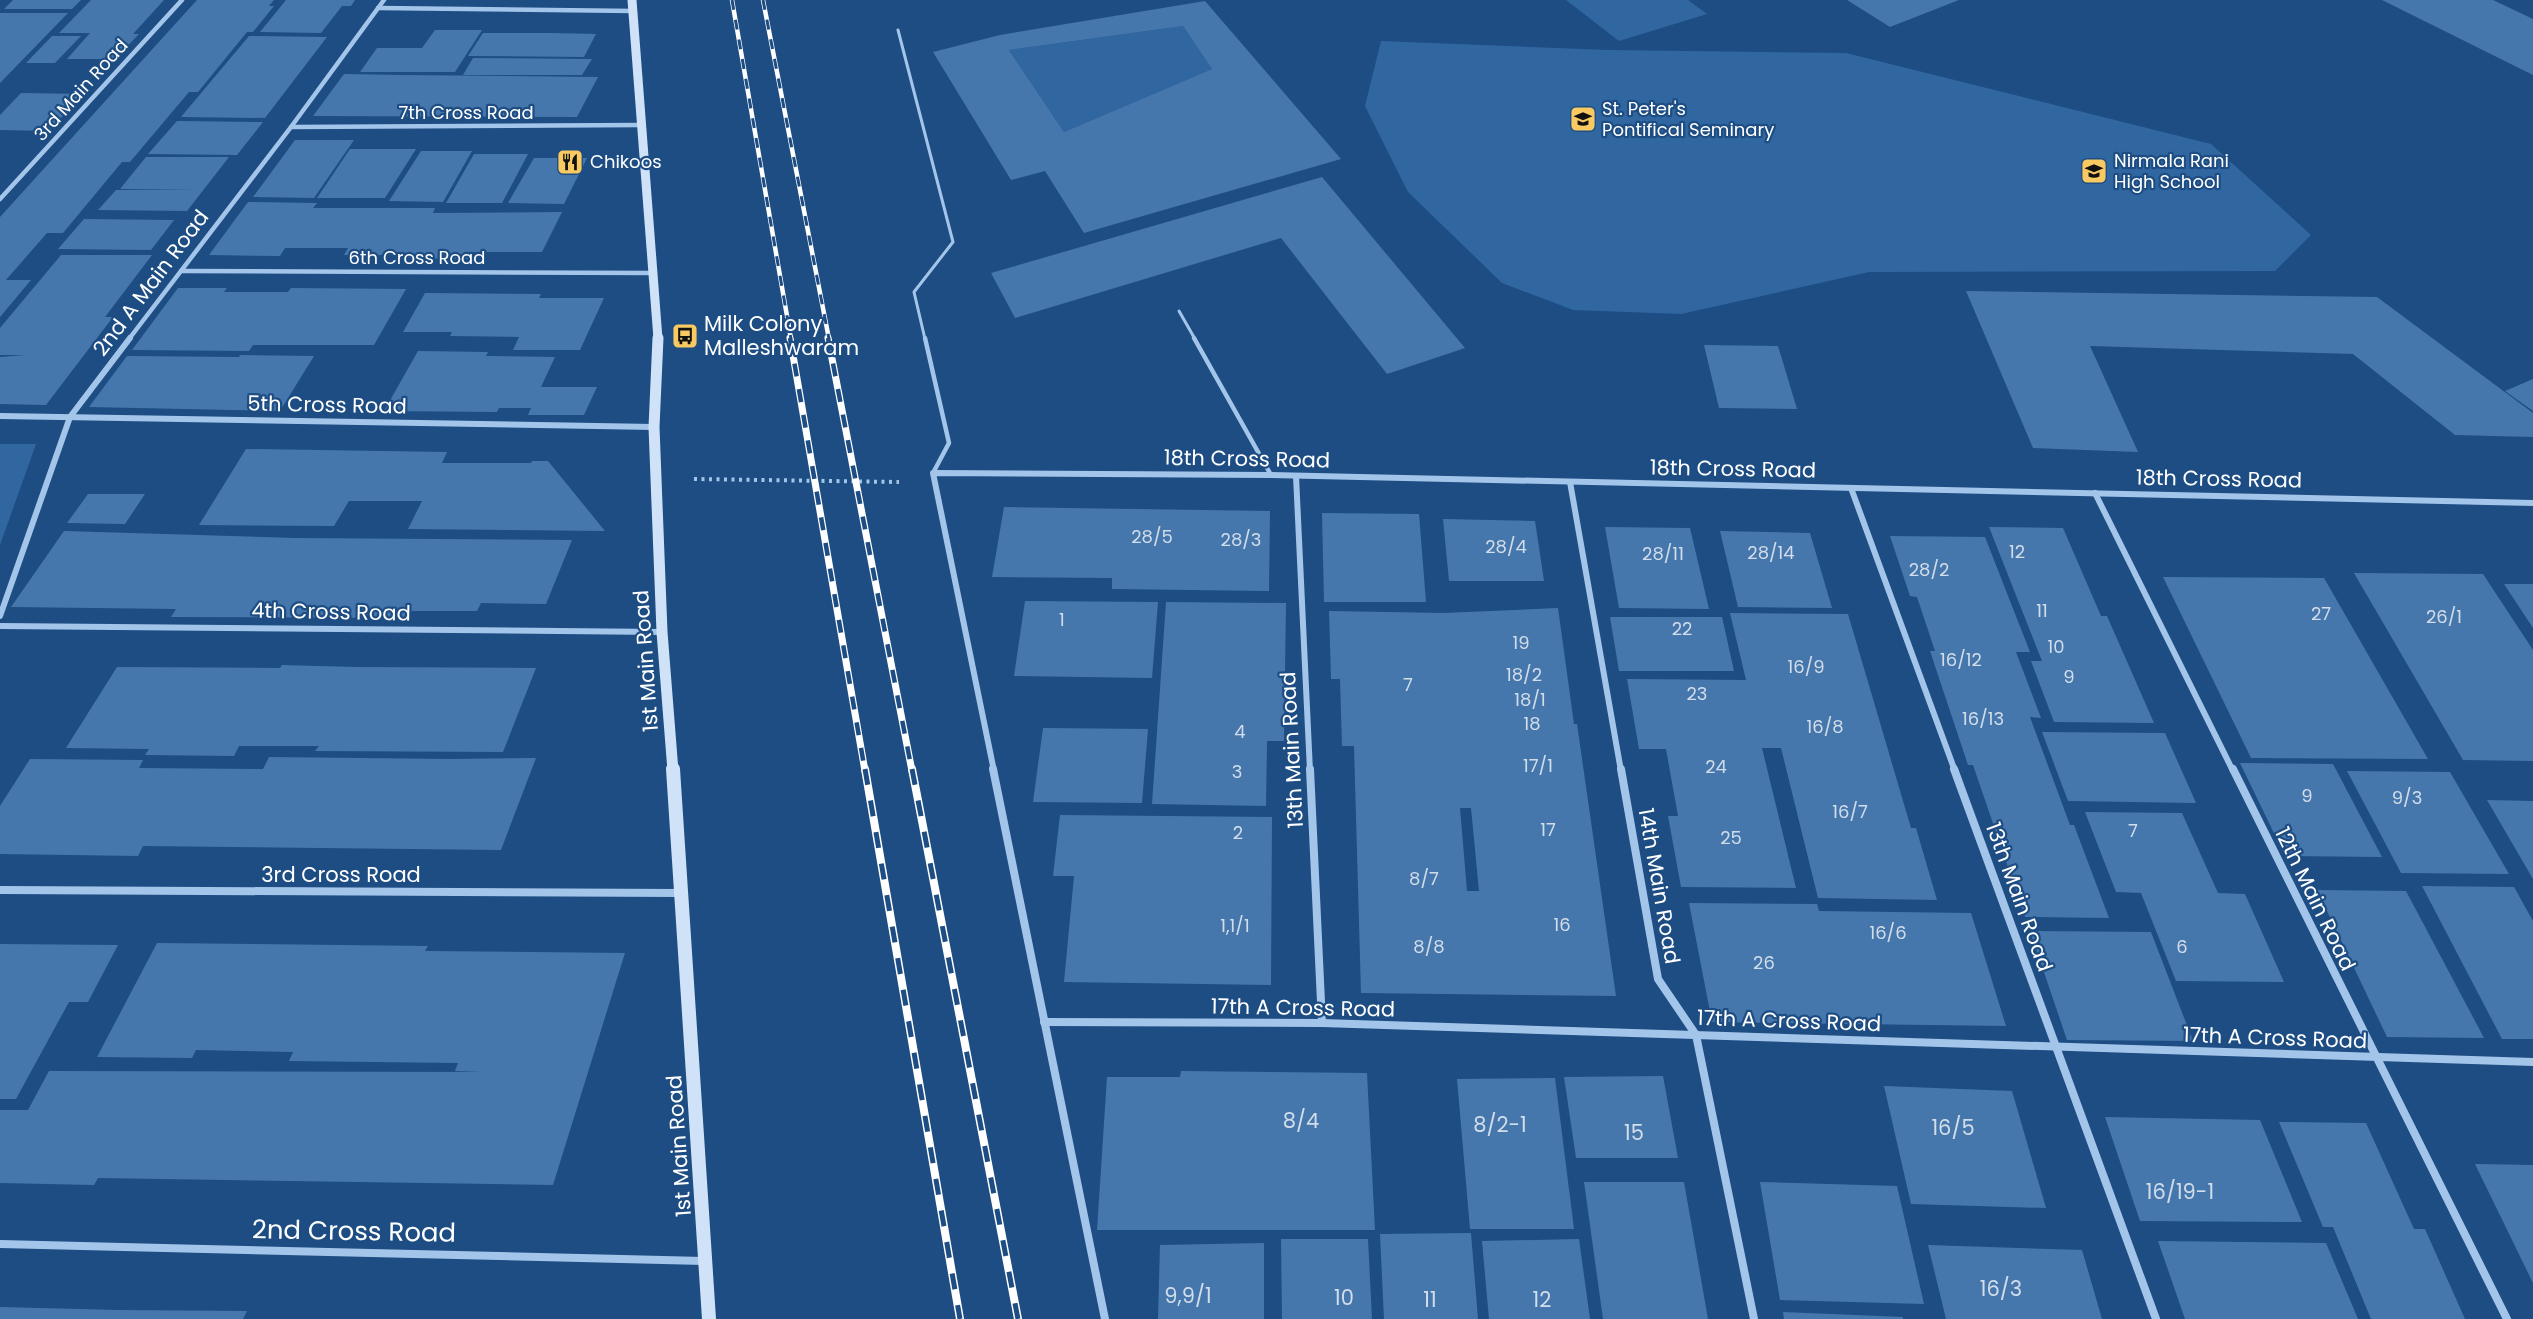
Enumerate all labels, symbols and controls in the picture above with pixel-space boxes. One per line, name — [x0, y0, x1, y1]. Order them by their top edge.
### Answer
street label: 3rd Main Road — [28, 33, 133, 146]
place label: St. Peter's Pontifical Seminary — [1602, 96, 1774, 142]
street label: 7th Cross Road — [398, 100, 534, 125]
school or university icon: St. Peter's Pontifical Seminary — [1568, 104, 1598, 134]
restaurant icon: Chikoos — [555, 147, 585, 177]
place label: Nirmala Rani High School — [2114, 148, 2229, 194]
place label: Chikoos — [590, 149, 662, 174]
school or university icon: Nirmala Rani High School — [2079, 156, 2109, 186]
street label: 2nd A Main Road — [86, 204, 215, 362]
street label: 6th Cross Road — [349, 245, 485, 270]
place label: Milk Colony Malleshwaram — [704, 309, 859, 362]
bus stop icon: Milk Colony Malleshwaram — [670, 321, 700, 351]
street label: 5th Cross Road — [247, 389, 407, 420]
street label: 18th Cross Road — [1164, 443, 1330, 474]
street label: 18th Cross Road — [1650, 453, 1816, 484]
street label: 18th Cross Road — [2136, 463, 2302, 494]
house number: 28/5 — [1131, 524, 1173, 549]
house number: 28/3 — [1221, 527, 1261, 552]
house number: 28/4 — [1485, 534, 1527, 559]
house number: 12 — [2009, 539, 2025, 564]
house number: 28/14 — [1747, 540, 1795, 565]
house number: 28/11 — [1642, 541, 1684, 566]
house number: 28/2 — [1909, 557, 1949, 582]
street label: 1st Main Road — [626, 589, 665, 733]
street label: 4th Cross Road — [251, 596, 411, 627]
house number: 11 — [2036, 598, 2048, 623]
house number: 27 — [2311, 601, 2331, 626]
house number: 26/1 — [2426, 604, 2462, 629]
house number: 1 — [1059, 607, 1065, 632]
house number: 22 — [1672, 616, 1692, 641]
house number: 19 — [1512, 630, 1530, 655]
house number: 10 — [2047, 634, 2065, 659]
house number: 16/12 — [1940, 647, 1982, 672]
house number: 16/9 — [1787, 654, 1825, 679]
house number: 18/2 — [1506, 662, 1542, 687]
house number: 9 — [2063, 664, 2075, 689]
street label: 13th Main Road — [1273, 671, 1310, 829]
house number: 7 — [1403, 672, 1413, 697]
house number: 23 — [1687, 681, 1707, 706]
house number: 18/1 — [1514, 687, 1546, 712]
house number: 16/13 — [1962, 706, 2004, 731]
house number: 18 — [1523, 711, 1541, 736]
house number: 16/8 — [1806, 714, 1844, 739]
house number: 4 — [1234, 719, 1246, 744]
house number: 17/1 — [1523, 753, 1553, 778]
house number: 24 — [1705, 754, 1727, 779]
house number: 3 — [1232, 759, 1242, 784]
house number: 9 — [2301, 783, 2313, 808]
house number: 9/3 — [2392, 785, 2422, 810]
house number: 16/7 — [1832, 799, 1868, 824]
street label: 14th Main Road — [1632, 806, 1687, 966]
house number: 17 — [1540, 817, 1556, 842]
street label: 13th Main Road — [1979, 818, 2060, 975]
house number: 7 — [2128, 818, 2138, 843]
house number: 2 — [1233, 820, 1243, 845]
street label: 12th Main Road — [2268, 822, 2363, 976]
house number: 25 — [1720, 825, 1742, 850]
street label: 3rd Cross Road — [261, 860, 421, 889]
house number: 8/7 — [1409, 866, 1439, 891]
house number: 16 — [1553, 912, 1571, 937]
house number: 1,1/1 — [1220, 913, 1250, 938]
house number: 16/6 — [1869, 920, 1907, 945]
house number: 8/8 — [1413, 934, 1445, 959]
house number: 6 — [2176, 934, 2188, 959]
house number: 26 — [1753, 950, 1775, 975]
street label: 17th A Cross Road — [1211, 991, 1395, 1024]
street label: 17th A Cross Road — [1696, 1003, 1882, 1038]
street label: 17th A Cross Road — [2182, 1020, 2368, 1055]
street label: 1st Main Road — [659, 1074, 698, 1218]
house number: 8/4 — [1283, 1106, 1319, 1135]
house number: 8/2-1 — [1473, 1110, 1527, 1139]
house number: 16/5 — [1931, 1113, 1975, 1142]
house number: 15 — [1624, 1118, 1644, 1147]
house number: 16/19-1 — [2146, 1177, 2214, 1206]
street label: 2nd Cross Road — [252, 1211, 456, 1251]
house number: 16/3 — [1980, 1274, 2022, 1303]
house number: 9,9/1 — [1164, 1281, 1212, 1310]
house number: 10 — [1334, 1283, 1354, 1312]
house number: 11 — [1423, 1285, 1437, 1314]
house number: 12 — [1533, 1285, 1551, 1314]

